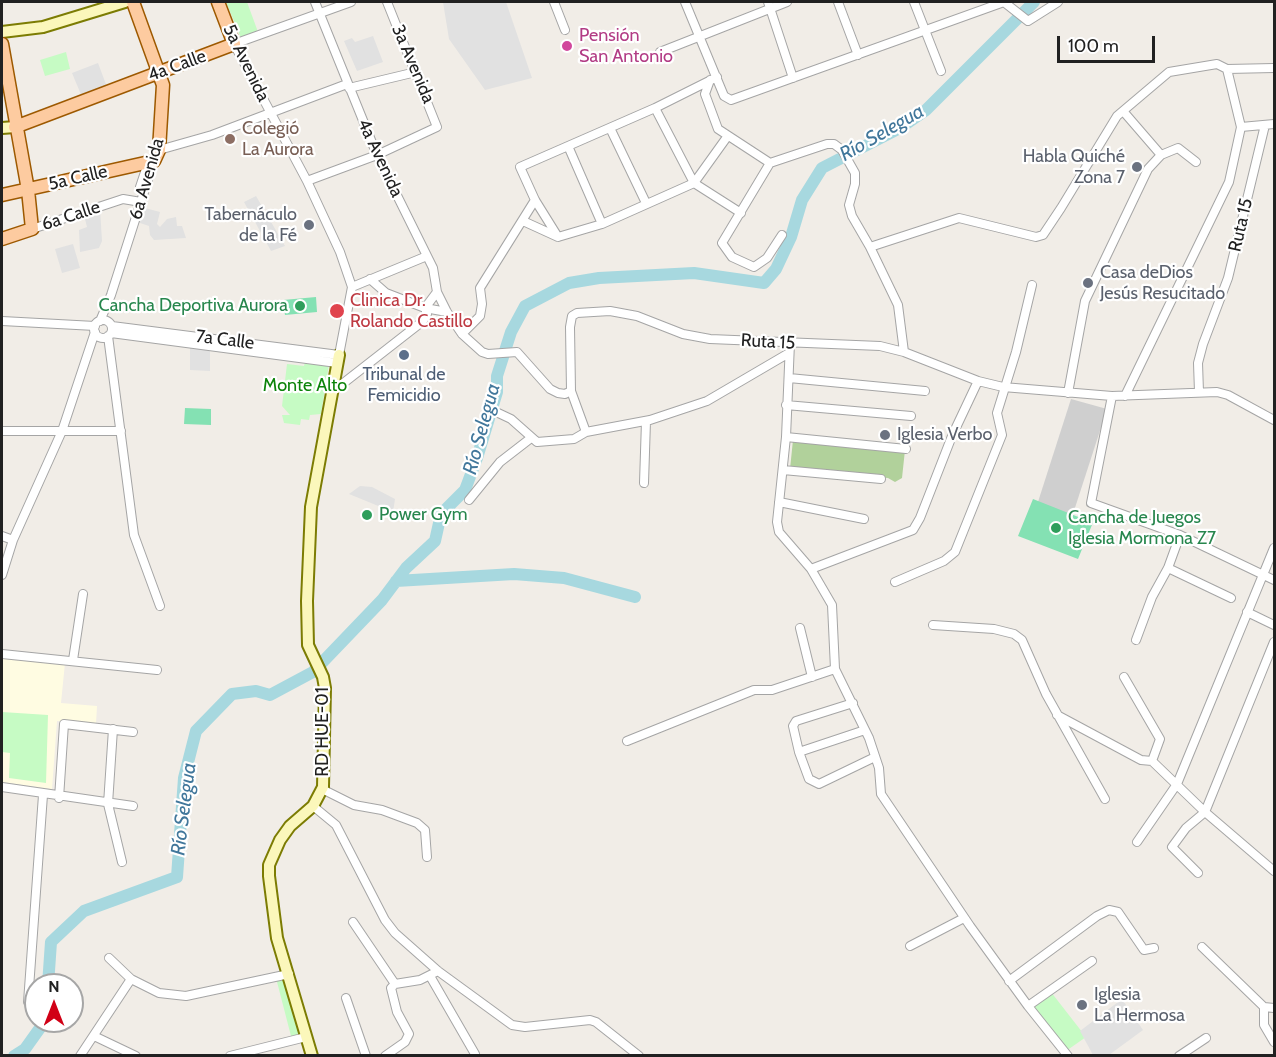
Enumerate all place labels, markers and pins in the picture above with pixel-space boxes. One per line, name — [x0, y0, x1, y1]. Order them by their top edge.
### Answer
place label: Pensión San Antonio — [579, 25, 673, 68]
marker: Pensión San Antonio — [560, 39, 574, 53]
place label: Colegió La Aurora — [242, 118, 314, 160]
marker: Colegió La Aurora — [223, 132, 237, 146]
place label: Habla Quiché Zona 7 — [1023, 146, 1125, 188]
marker: Habla Quiché Zona 7 — [1130, 160, 1144, 174]
place label: Tabernáculo de la Fé — [205, 204, 297, 246]
marker: Tabernáculo de la Fé — [302, 218, 316, 232]
place label: Casa deDios Jesús Resucitado — [1100, 262, 1225, 304]
marker: Casa deDios Jesús Resucitado — [1081, 276, 1095, 290]
place label: Clinica Dr. Rolando Castillo — [350, 290, 473, 332]
place label: Cancha Deportiva Aurora — [99, 295, 288, 317]
marker: Cancha Deportiva Aurora — [293, 299, 307, 313]
marker: Clinica Dr. Rolando Castillo — [328, 302, 346, 320]
marker: Tribunal de Femicidio — [397, 348, 411, 362]
place label: Tribunal de Femicidio — [362, 364, 446, 406]
place label: Iglesia Verbo — [897, 424, 992, 446]
marker: Iglesia Verbo — [878, 428, 892, 442]
place label: Power Gym — [379, 504, 468, 526]
place label: Cancha de Juegos Iglesia Mormona Z7 — [1068, 507, 1216, 550]
marker: Power Gym — [360, 508, 374, 522]
marker: Cancha de Juegos Iglesia Mormona Z7 — [1049, 521, 1063, 535]
place label: Iglesia La Hermosa — [1094, 984, 1185, 1026]
marker: Iglesia La Hermosa — [1075, 998, 1089, 1012]

